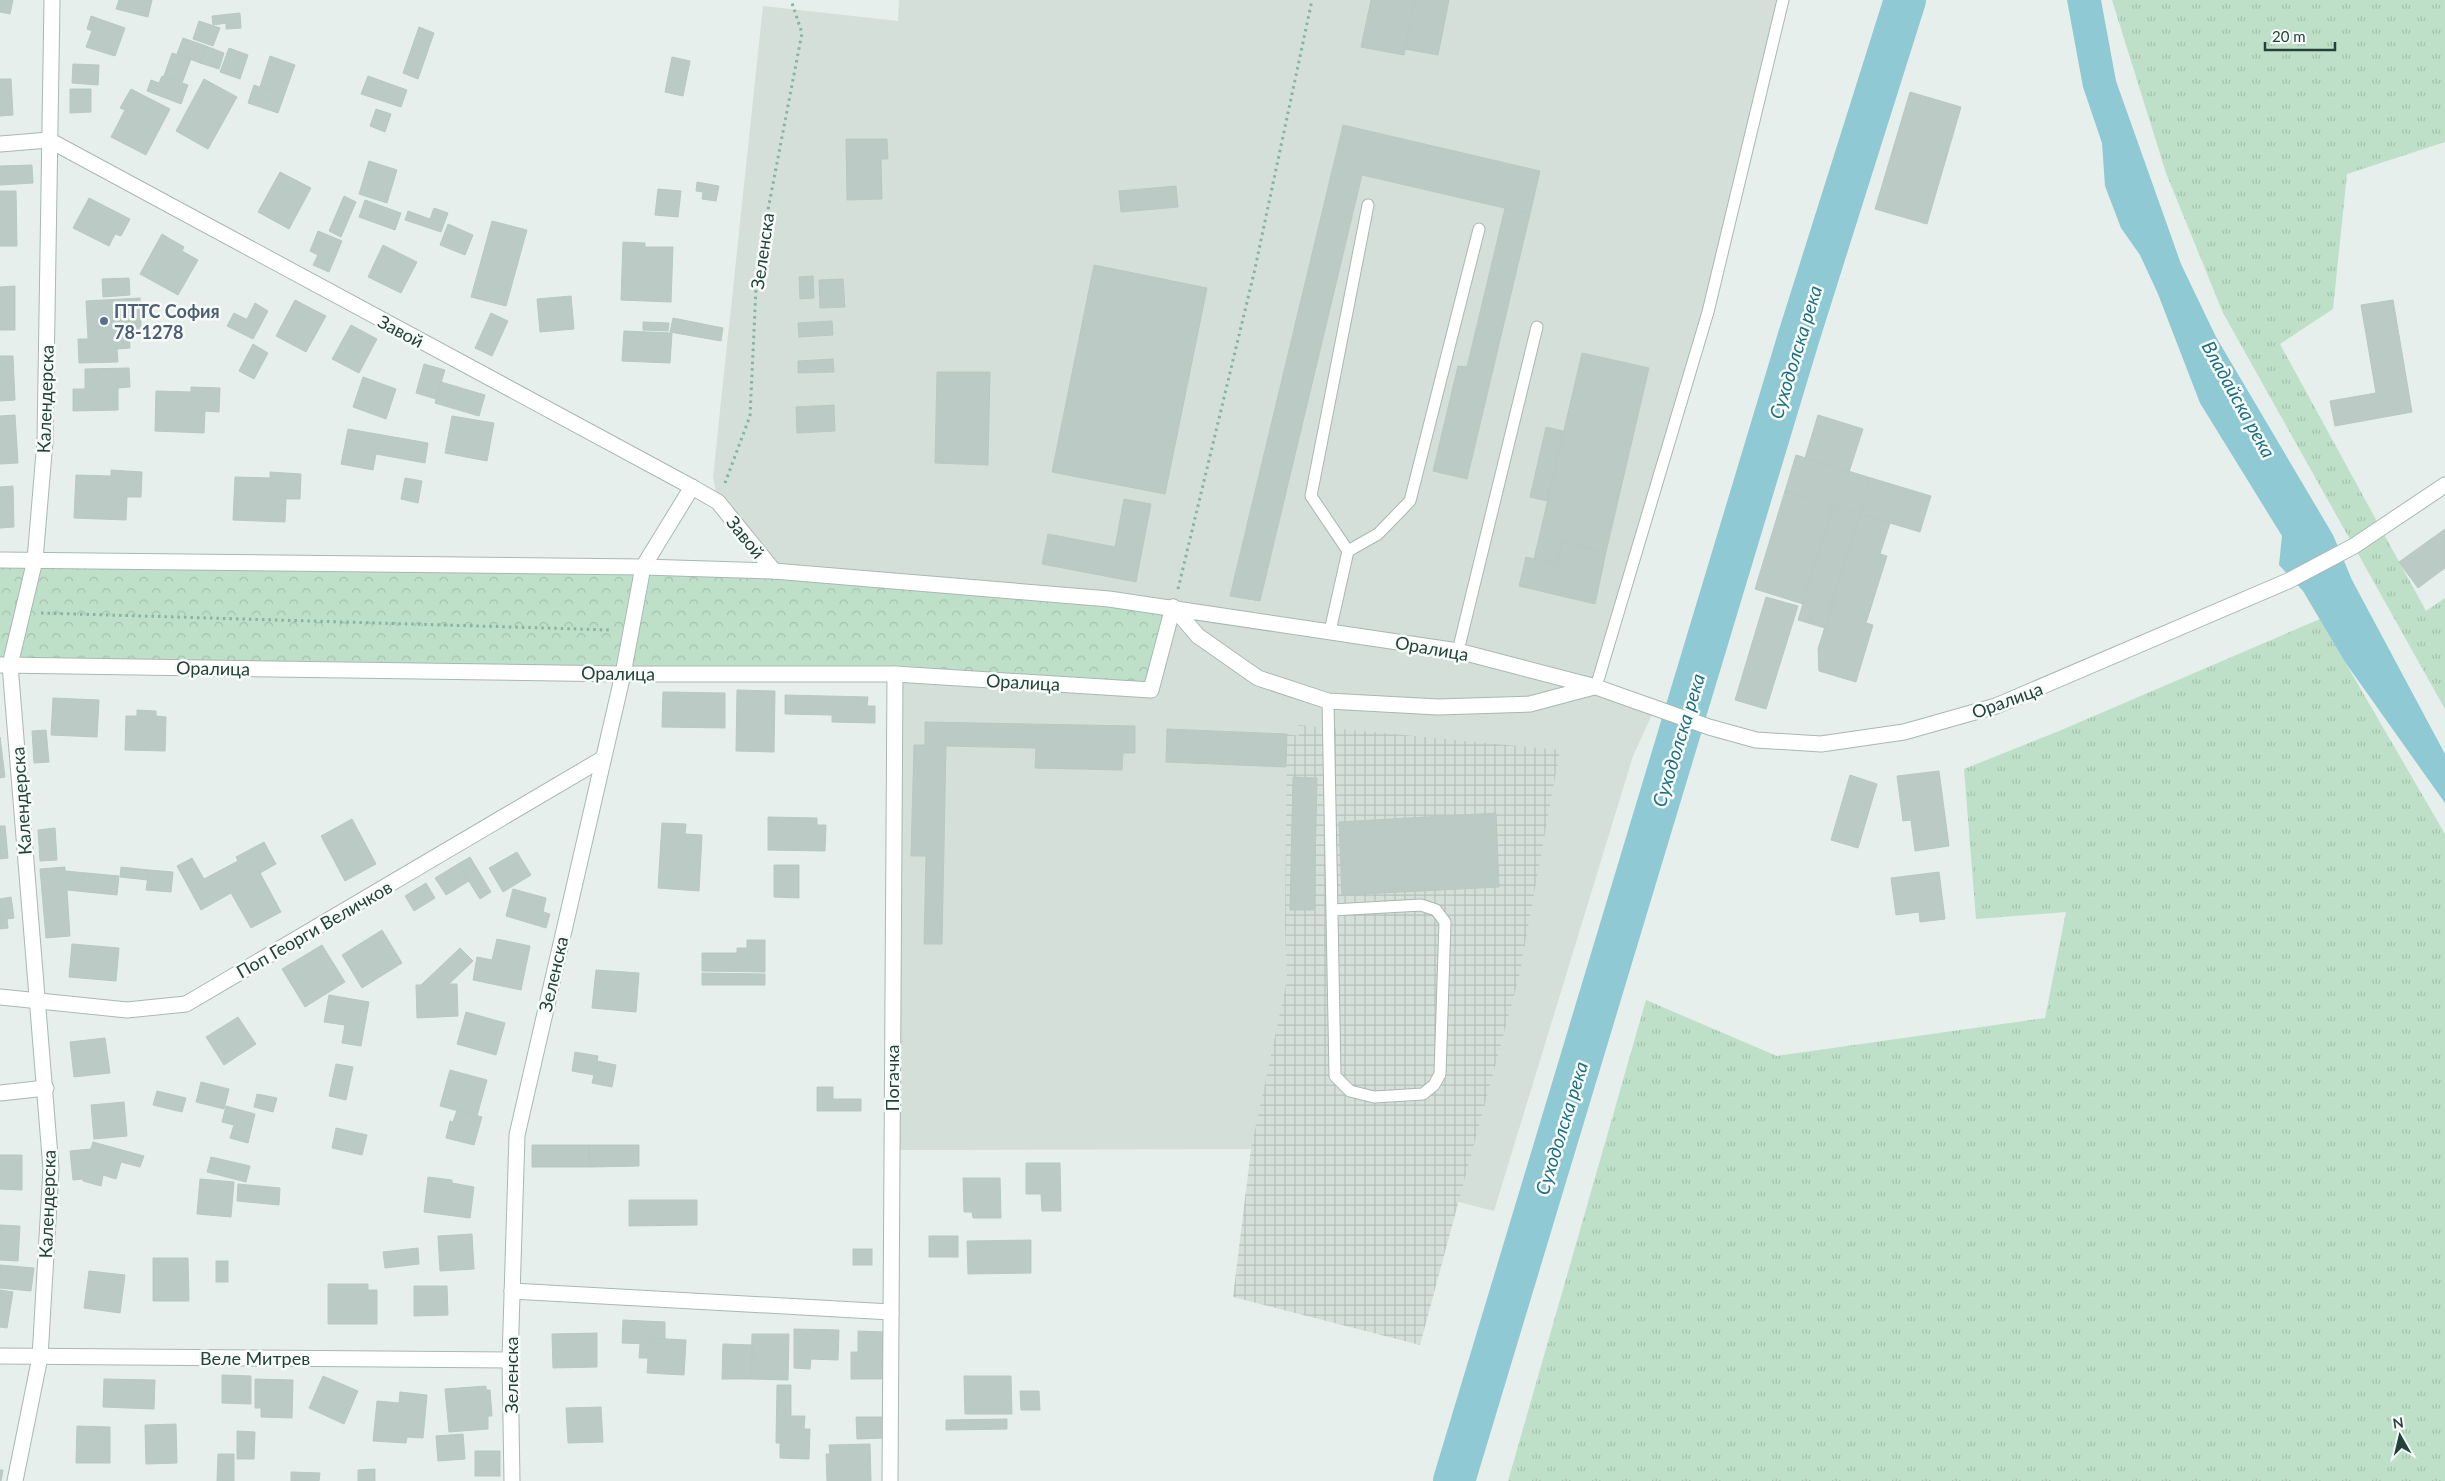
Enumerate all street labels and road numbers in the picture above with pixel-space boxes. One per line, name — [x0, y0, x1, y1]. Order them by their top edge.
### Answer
street label: Зеленска — [746, 211, 778, 291]
street label: Завой — [374, 310, 428, 352]
street label: Календерска — [32, 344, 58, 454]
street label: Завой — [722, 511, 770, 563]
street label: Оралица — [1394, 631, 1470, 665]
street label: Оралица — [176, 656, 250, 680]
street label: Оралица — [581, 661, 655, 685]
street label: Оралица — [985, 669, 1061, 695]
street label: Оралица — [1968, 677, 2046, 723]
street label: Календерска — [6, 746, 36, 856]
street label: Поп Георги Величков — [232, 875, 396, 983]
street label: Зеленска — [534, 934, 572, 1014]
street label: Погачка — [881, 1045, 903, 1111]
street label: Календерска — [34, 1149, 60, 1259]
street label: Зеленска — [500, 1337, 522, 1413]
street label: Веле Митрев — [200, 1347, 310, 1369]

